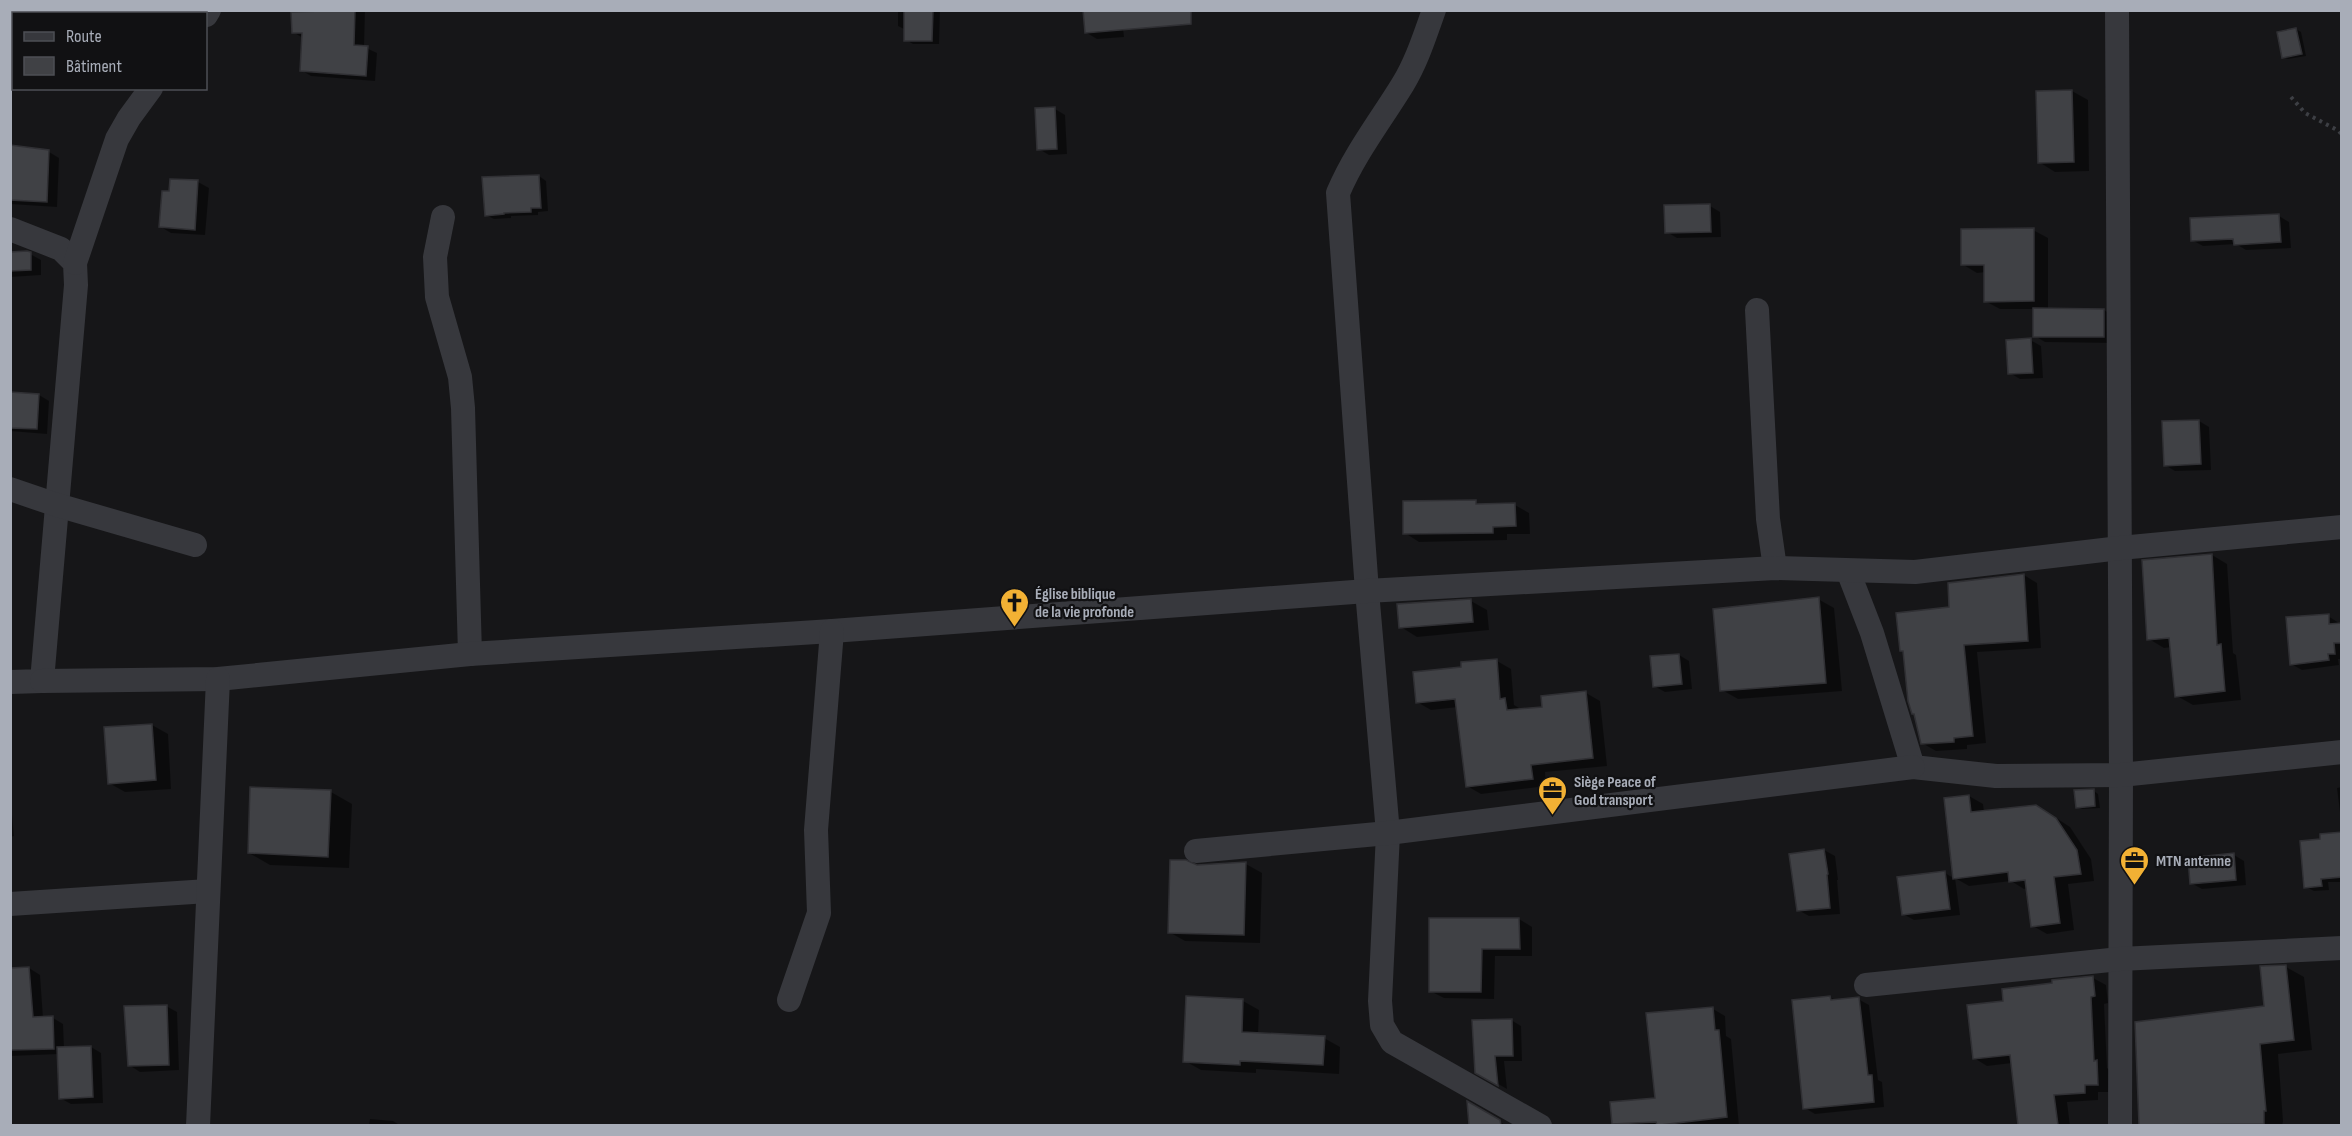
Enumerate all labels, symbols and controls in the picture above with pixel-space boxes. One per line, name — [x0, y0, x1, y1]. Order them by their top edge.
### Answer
legend — [12, 12, 207, 90]
text: Route — [66, 26, 102, 47]
text: Bâtiment — [66, 56, 122, 77]
place label: Église biblique de la vie profonde — [1035, 585, 1134, 622]
church icon: Église biblique de la vie profonde — [998, 586, 1030, 628]
place label: Siège Peace of God transport — [1574, 773, 1657, 810]
office icon: Siège Peace of God transport — [1537, 774, 1569, 816]
office icon: MTN antenne — [2119, 844, 2151, 886]
place label: MTN antenne — [2156, 852, 2231, 871]

